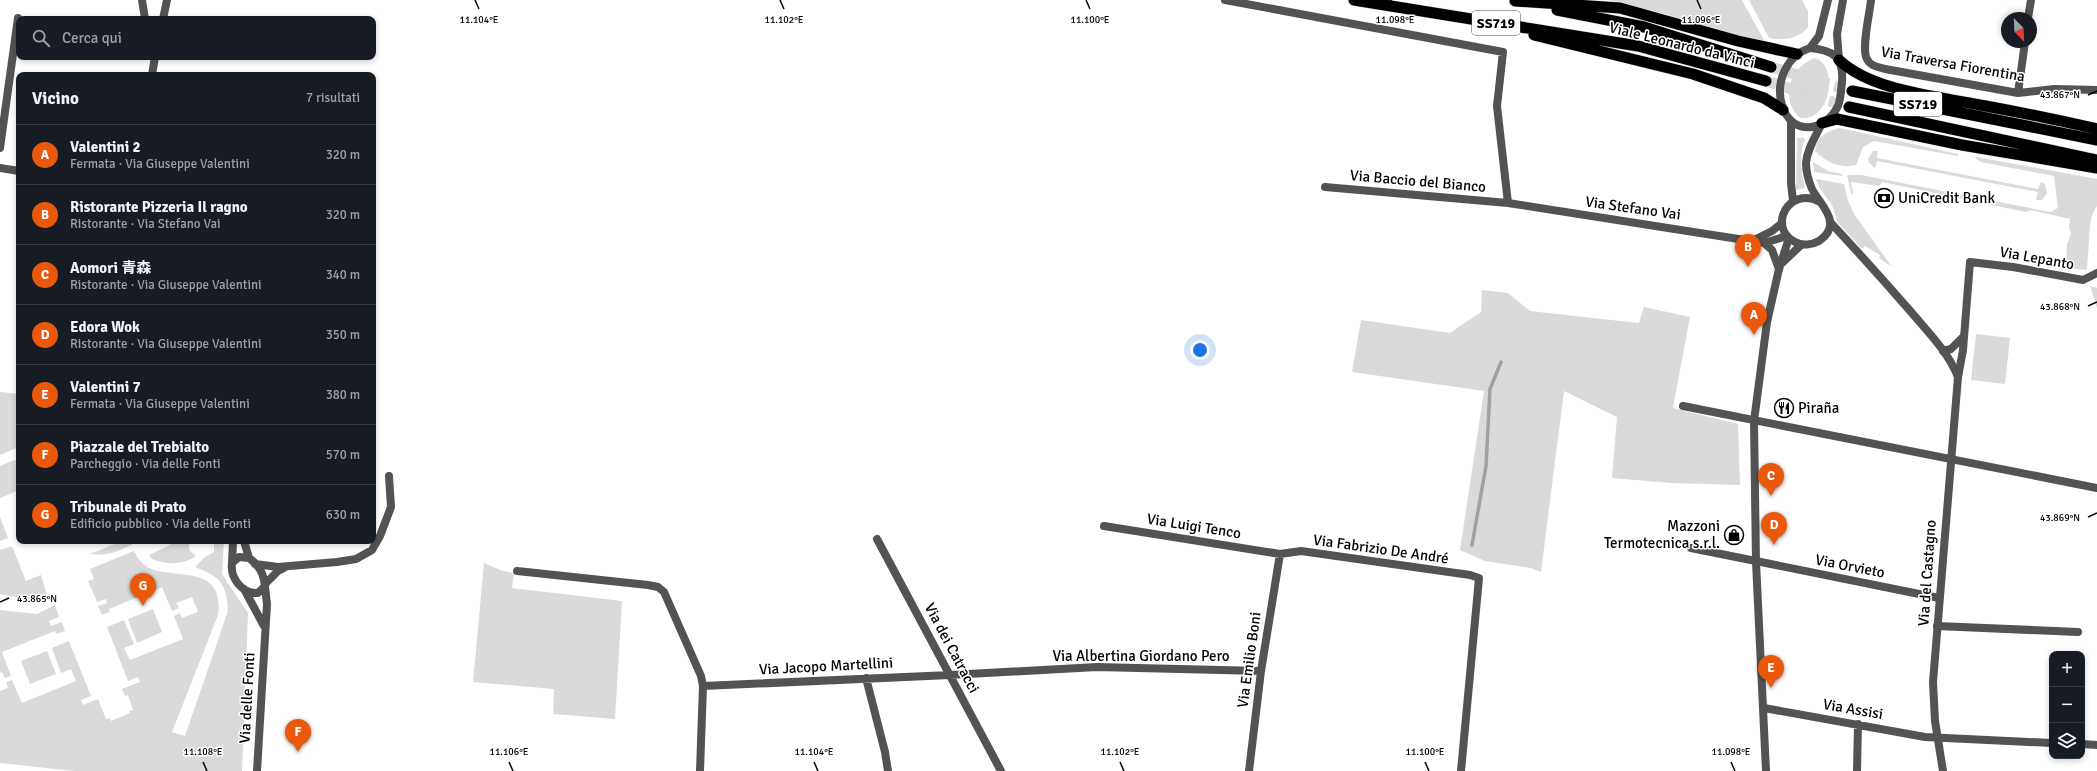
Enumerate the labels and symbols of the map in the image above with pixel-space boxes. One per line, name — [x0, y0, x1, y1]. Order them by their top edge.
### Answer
road number: SS719 — [1472, 11, 1520, 35]
north arrow — [2001, 12, 2037, 48]
text: 11.104°E — [460, 14, 499, 26]
text: 11.102°E — [765, 14, 804, 26]
text: 11.100°E — [1071, 14, 1110, 26]
text: 11.098°E — [1376, 14, 1415, 26]
text: 11.096°E — [1682, 14, 1721, 26]
street label: Viale Leonardo da Vinci — [1607, 18, 1757, 72]
street label: Via Traversa Fiorentina — [1880, 42, 2026, 86]
text: 43.867°N — [2040, 89, 2080, 101]
road number: SS719 — [1894, 92, 1942, 116]
street label: Via Baccio del Bianco — [1349, 166, 1487, 196]
bank icon: UniCredit Bank — [1873, 187, 1895, 209]
place label: UniCredit Bank — [1898, 189, 1995, 207]
street label: Via Stefano Vai — [1584, 192, 1682, 224]
pin: B — [1735, 234, 1761, 267]
street label: Via Lepanto — [1998, 243, 2076, 273]
text: 43.868°N — [2040, 301, 2080, 313]
pin: A — [1741, 302, 1767, 335]
your location — [1190, 340, 1210, 360]
restaurant icon: Piraña — [1773, 397, 1795, 419]
place label: Piraña — [1798, 399, 1839, 417]
pin: C — [1758, 463, 1784, 496]
street label: Via Luigi Tenco — [1146, 510, 1243, 542]
pin: D — [1761, 512, 1787, 545]
text: 43.869°N — [2040, 512, 2080, 524]
place label: Mazzoni Termotecnica s.r.l. — [1604, 517, 1720, 552]
street label: Via del Castagno — [1914, 519, 1940, 627]
shop icon: Mazzoni Termotecnica s.r.l. — [1723, 524, 1745, 546]
street label: Via Fabrizio De André — [1312, 531, 1450, 567]
street label: Via Orvieto — [1814, 550, 1887, 582]
pin: G — [130, 573, 156, 606]
text: 43.865°N — [17, 593, 57, 605]
street label: Via dei Catracci — [921, 600, 983, 696]
street label: Via Emilio Boni — [1233, 611, 1265, 709]
street label: Via Albertina Giordano Pero — [1052, 647, 1230, 665]
street label: Via delle Fonti — [236, 652, 258, 744]
street label: Via Jacopo Martellini — [758, 653, 894, 679]
pin: E — [1758, 655, 1784, 688]
street label: Via Assisi — [1822, 695, 1884, 723]
pin: F — [285, 719, 311, 752]
text: 11.108°E — [184, 746, 223, 758]
text: 11.106°E — [490, 746, 529, 758]
text: 11.104°E — [795, 746, 834, 758]
text: 11.102°E — [1101, 746, 1140, 758]
text: 11.100°E — [1406, 746, 1445, 758]
text: 11.098°E — [1712, 746, 1751, 758]

